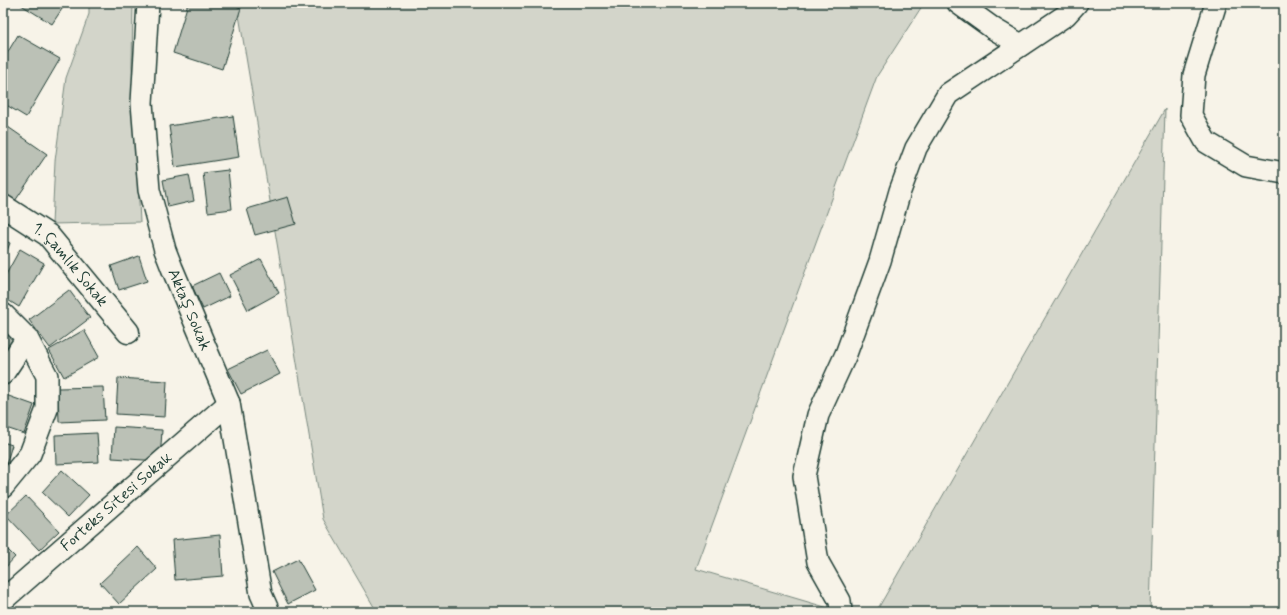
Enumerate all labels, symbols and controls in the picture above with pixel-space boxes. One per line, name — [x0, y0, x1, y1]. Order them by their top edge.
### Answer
street label: 1. Çamlık Sokak — [28, 217, 113, 311]
street label: Aktaş Sokak — [163, 265, 216, 354]
street label: Forteks Sitesi Sokak — [56, 447, 176, 556]

